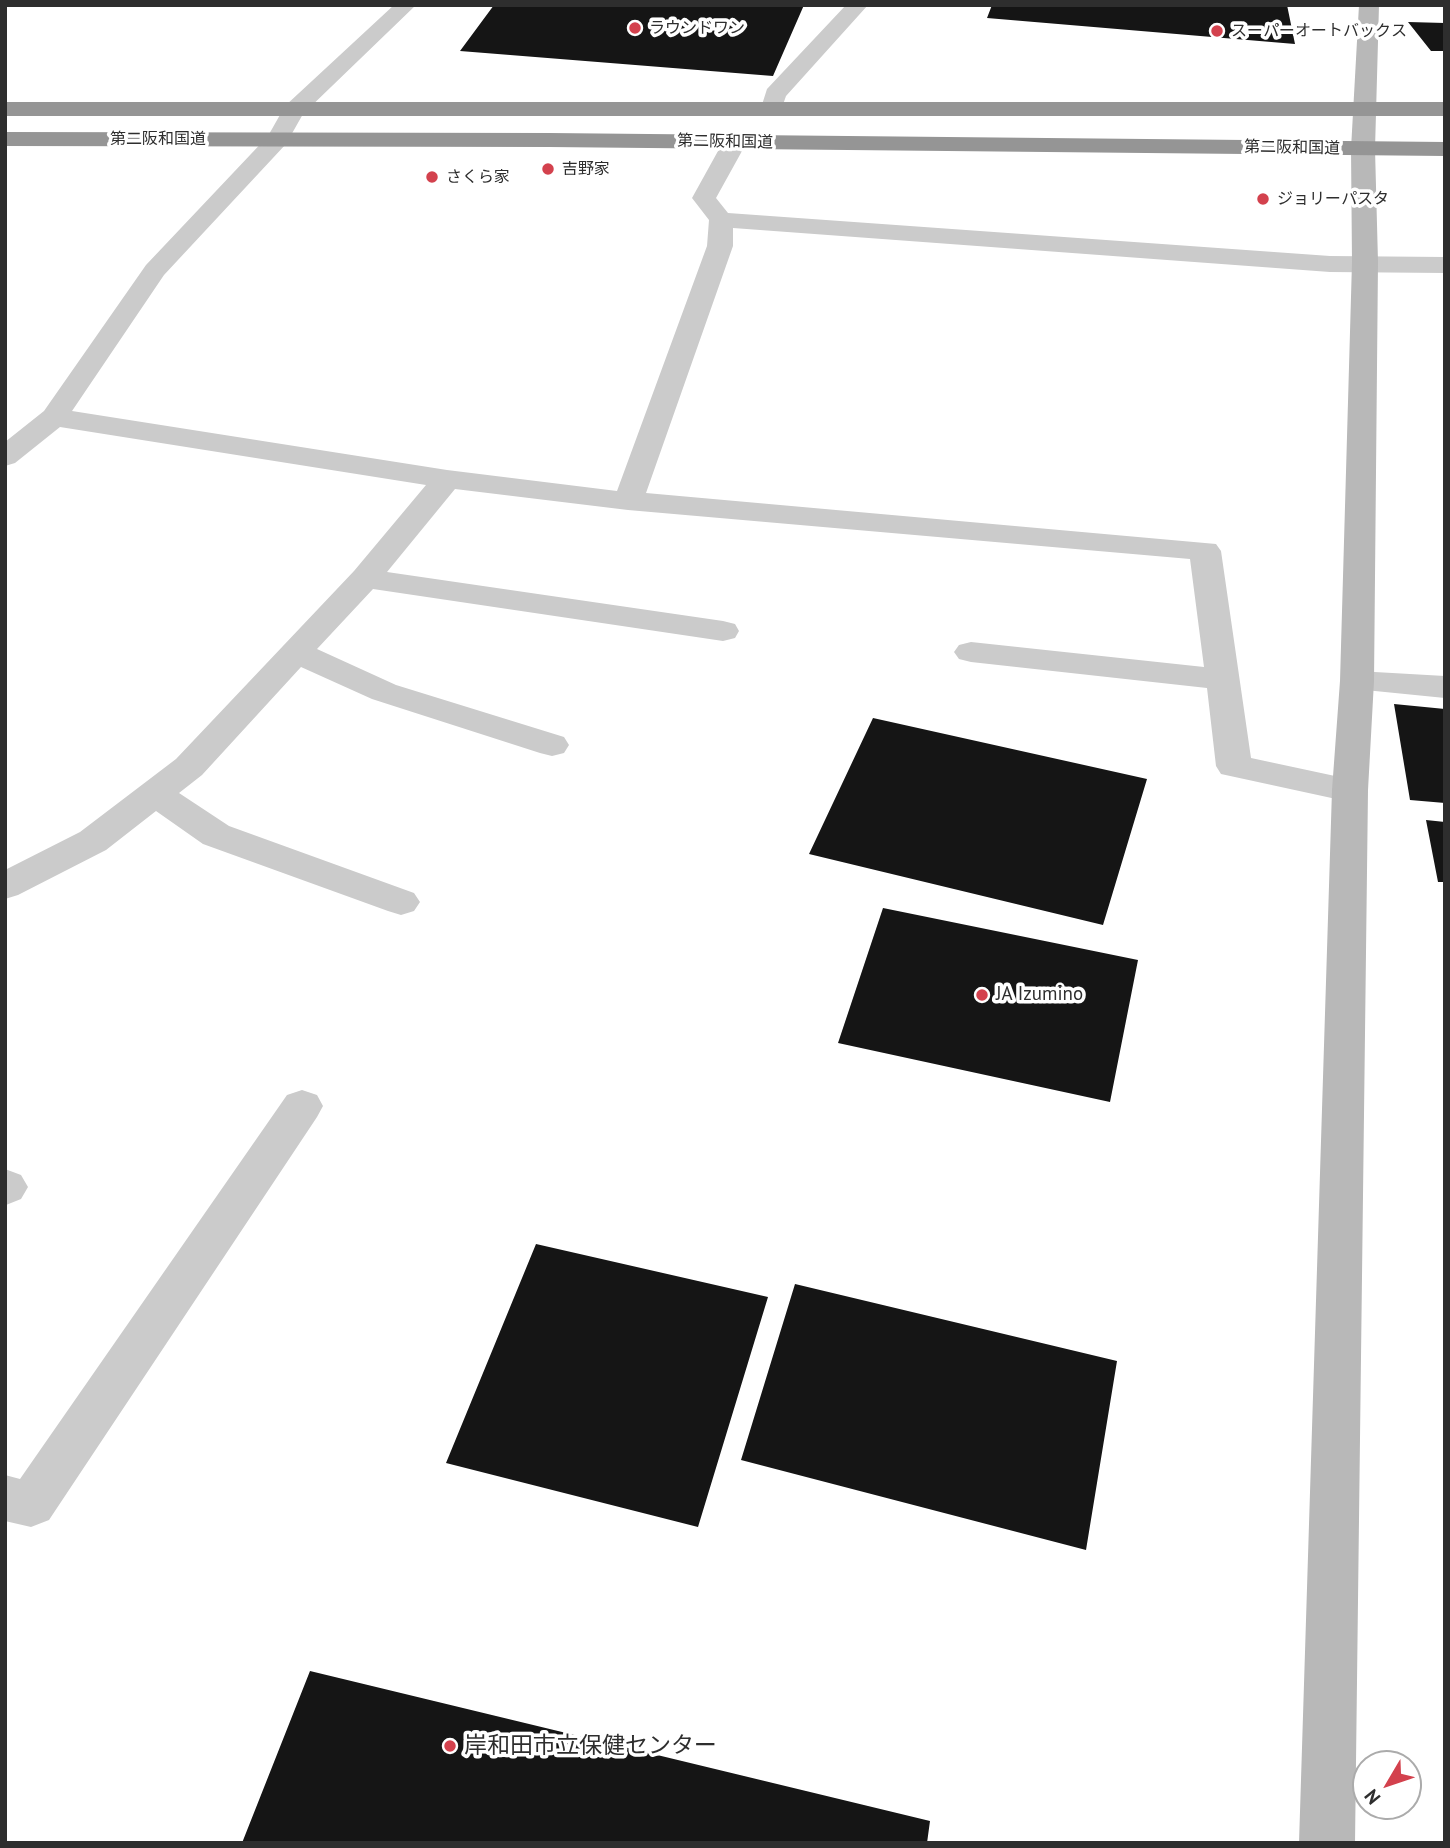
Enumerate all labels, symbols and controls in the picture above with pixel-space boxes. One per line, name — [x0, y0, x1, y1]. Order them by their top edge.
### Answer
place label: ラウンドワン — [649, 18, 745, 38]
marker: ラウンドワン — [627, 20, 643, 36]
place label: スーパーオートバックス — [1231, 21, 1407, 41]
marker: スーパーオートバックス — [1209, 23, 1225, 39]
street label: 第二阪和国道 — [110, 129, 206, 149]
street label: 第二阪和国道 — [677, 132, 773, 152]
street label: 第二阪和国道 — [1244, 138, 1340, 158]
place label: 吉野家 — [562, 159, 610, 179]
marker: 吉野家 — [540, 161, 556, 177]
place label: さくら家 — [446, 167, 510, 187]
marker: さくら家 — [424, 169, 440, 185]
place label: ジョリーパスタ — [1277, 189, 1389, 209]
marker: ジョリーパスタ — [1255, 191, 1271, 207]
place label: JA Izumino — [996, 984, 1083, 1006]
marker: JA Izumino — [974, 987, 990, 1003]
place label: 岸和田市立保健センター — [464, 1732, 717, 1760]
marker: 岸和田市立保健センター — [442, 1738, 458, 1754]
north arrow — [1352, 1750, 1422, 1820]
text: N — [1359, 1785, 1385, 1809]

